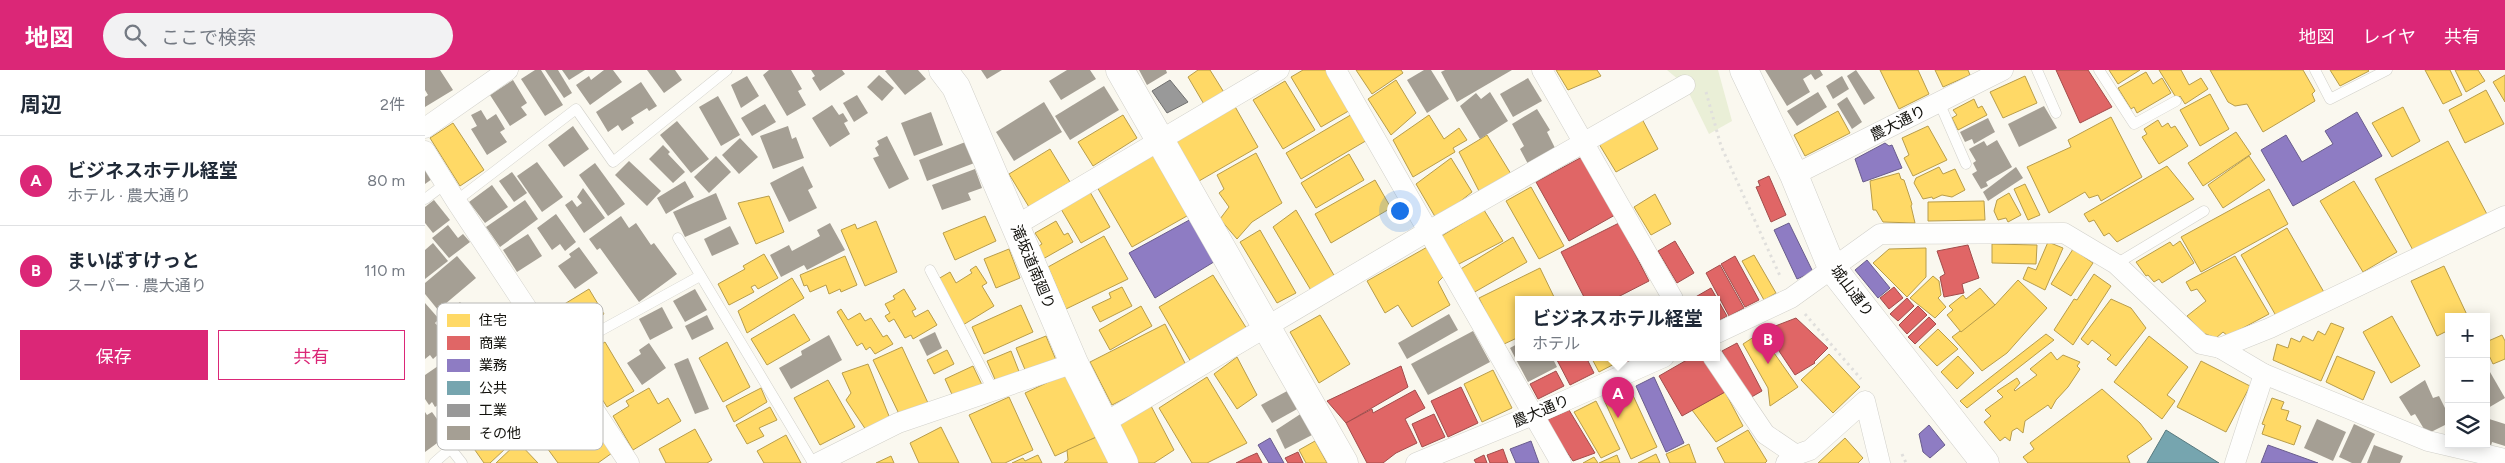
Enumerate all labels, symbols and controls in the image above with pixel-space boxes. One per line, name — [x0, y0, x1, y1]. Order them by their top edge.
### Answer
search box — [103, 13, 453, 58]
icon: search — [121, 21, 149, 49]
text: 地図 — [25, 23, 73, 52]
text: ここで検索 — [161, 26, 256, 49]
text: 地図 — [2299, 26, 2335, 48]
text: レイヤ — [2363, 26, 2416, 48]
text: 共有 — [2444, 26, 2480, 48]
text: 周辺 — [20, 92, 62, 117]
text: 2件 — [380, 95, 405, 114]
street label: 農大通り — [1867, 101, 1929, 145]
text: ビジネスホテル経堂 — [67, 159, 238, 182]
text: A — [30, 171, 42, 190]
text: 80 m — [367, 171, 405, 190]
text: ホテル · 農大通り — [67, 186, 191, 205]
your location — [1387, 198, 1413, 224]
street label: 滝坂道南廻り — [1007, 222, 1059, 312]
text: まいばすけっと — [67, 249, 200, 272]
text: B — [31, 261, 41, 280]
text: 110 m — [364, 261, 405, 280]
street label: 城山通り — [1827, 262, 1877, 320]
text: スーパー · 農大通り — [67, 276, 207, 295]
popup — [1515, 296, 1720, 361]
legend — [437, 303, 603, 450]
text: ビジネスホテル経堂 — [1532, 307, 1703, 330]
text: 住宅 — [479, 312, 507, 329]
map controls — [2445, 313, 2490, 448]
button: + — [2445, 313, 2490, 358]
pin: B — [1752, 323, 1784, 364]
button: 保存 — [20, 330, 208, 380]
button: 共有 — [218, 330, 405, 380]
text: ホテル — [1532, 334, 1580, 353]
text: 商業 — [479, 335, 507, 352]
text: 業務 — [479, 357, 507, 374]
button: − — [2445, 358, 2490, 403]
pin: A — [1602, 377, 1634, 418]
text: 公共 — [479, 380, 507, 397]
street label: 農大通り — [1510, 391, 1572, 431]
text: 工業 — [479, 402, 507, 419]
button: layers — [2445, 403, 2490, 448]
text: その他 — [479, 425, 521, 442]

